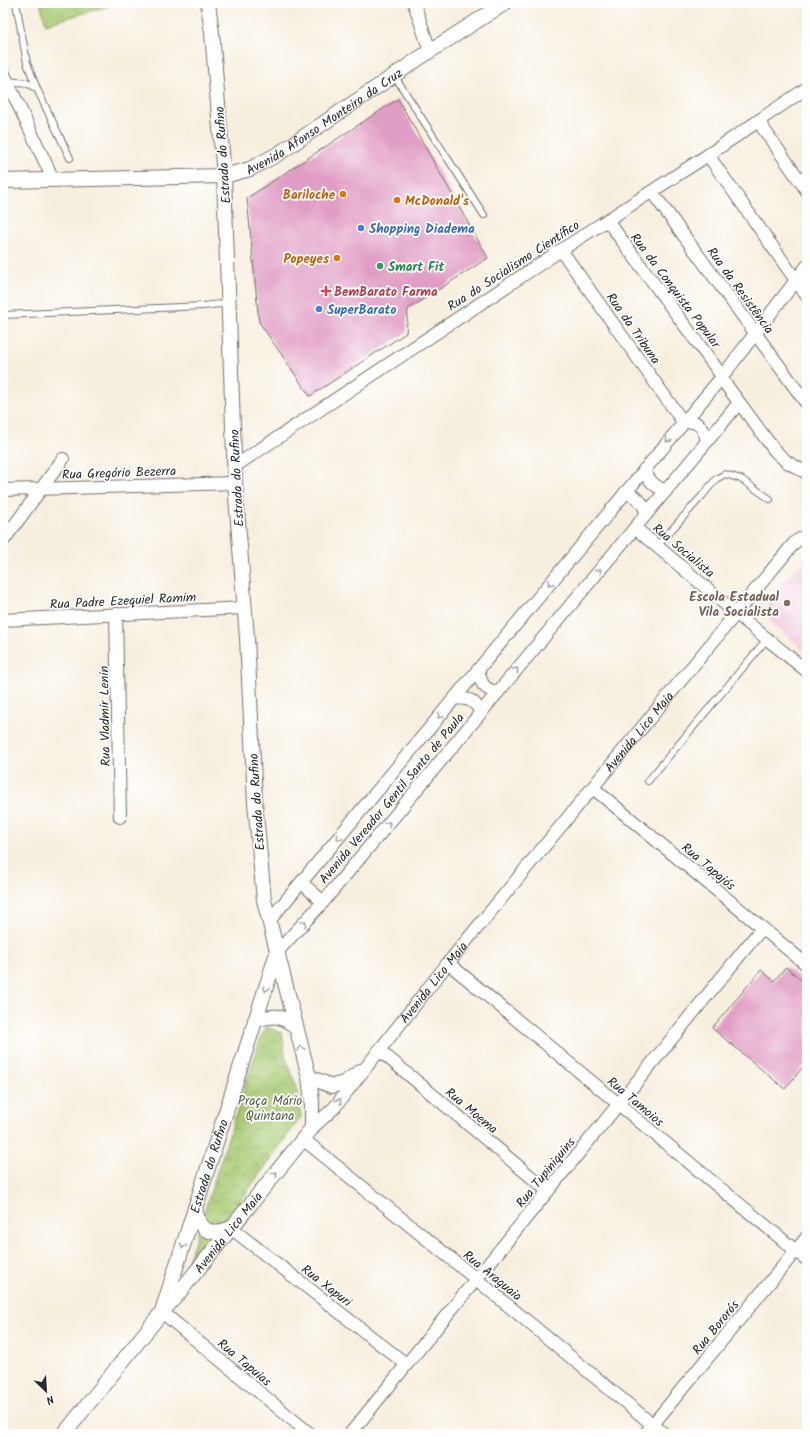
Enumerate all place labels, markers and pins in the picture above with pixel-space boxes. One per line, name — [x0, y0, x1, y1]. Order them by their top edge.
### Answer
place label: Bariloche — [283, 185, 336, 206]
marker: Bariloche — [338, 189, 348, 199]
place label: McDonald's — [405, 191, 469, 212]
marker: McDonald's — [392, 195, 402, 205]
place label: Shopping Diadema — [369, 219, 475, 240]
marker: Shopping Diadema — [356, 223, 366, 233]
place label: Popeyes — [283, 249, 329, 270]
marker: Popeyes — [332, 253, 342, 263]
place label: Smart Fit — [388, 257, 444, 278]
marker: Smart Fit — [375, 261, 385, 271]
place label: BemBarato Farma — [334, 282, 438, 303]
marker: BemBarato Farma — [321, 286, 331, 296]
place label: SuperBarato — [327, 300, 396, 321]
marker: SuperBarato — [314, 304, 324, 314]
place label: Escola Estadual Vila Socialista — [689, 587, 780, 623]
marker: Escola Estadual Vila Socialista — [782, 598, 792, 608]

